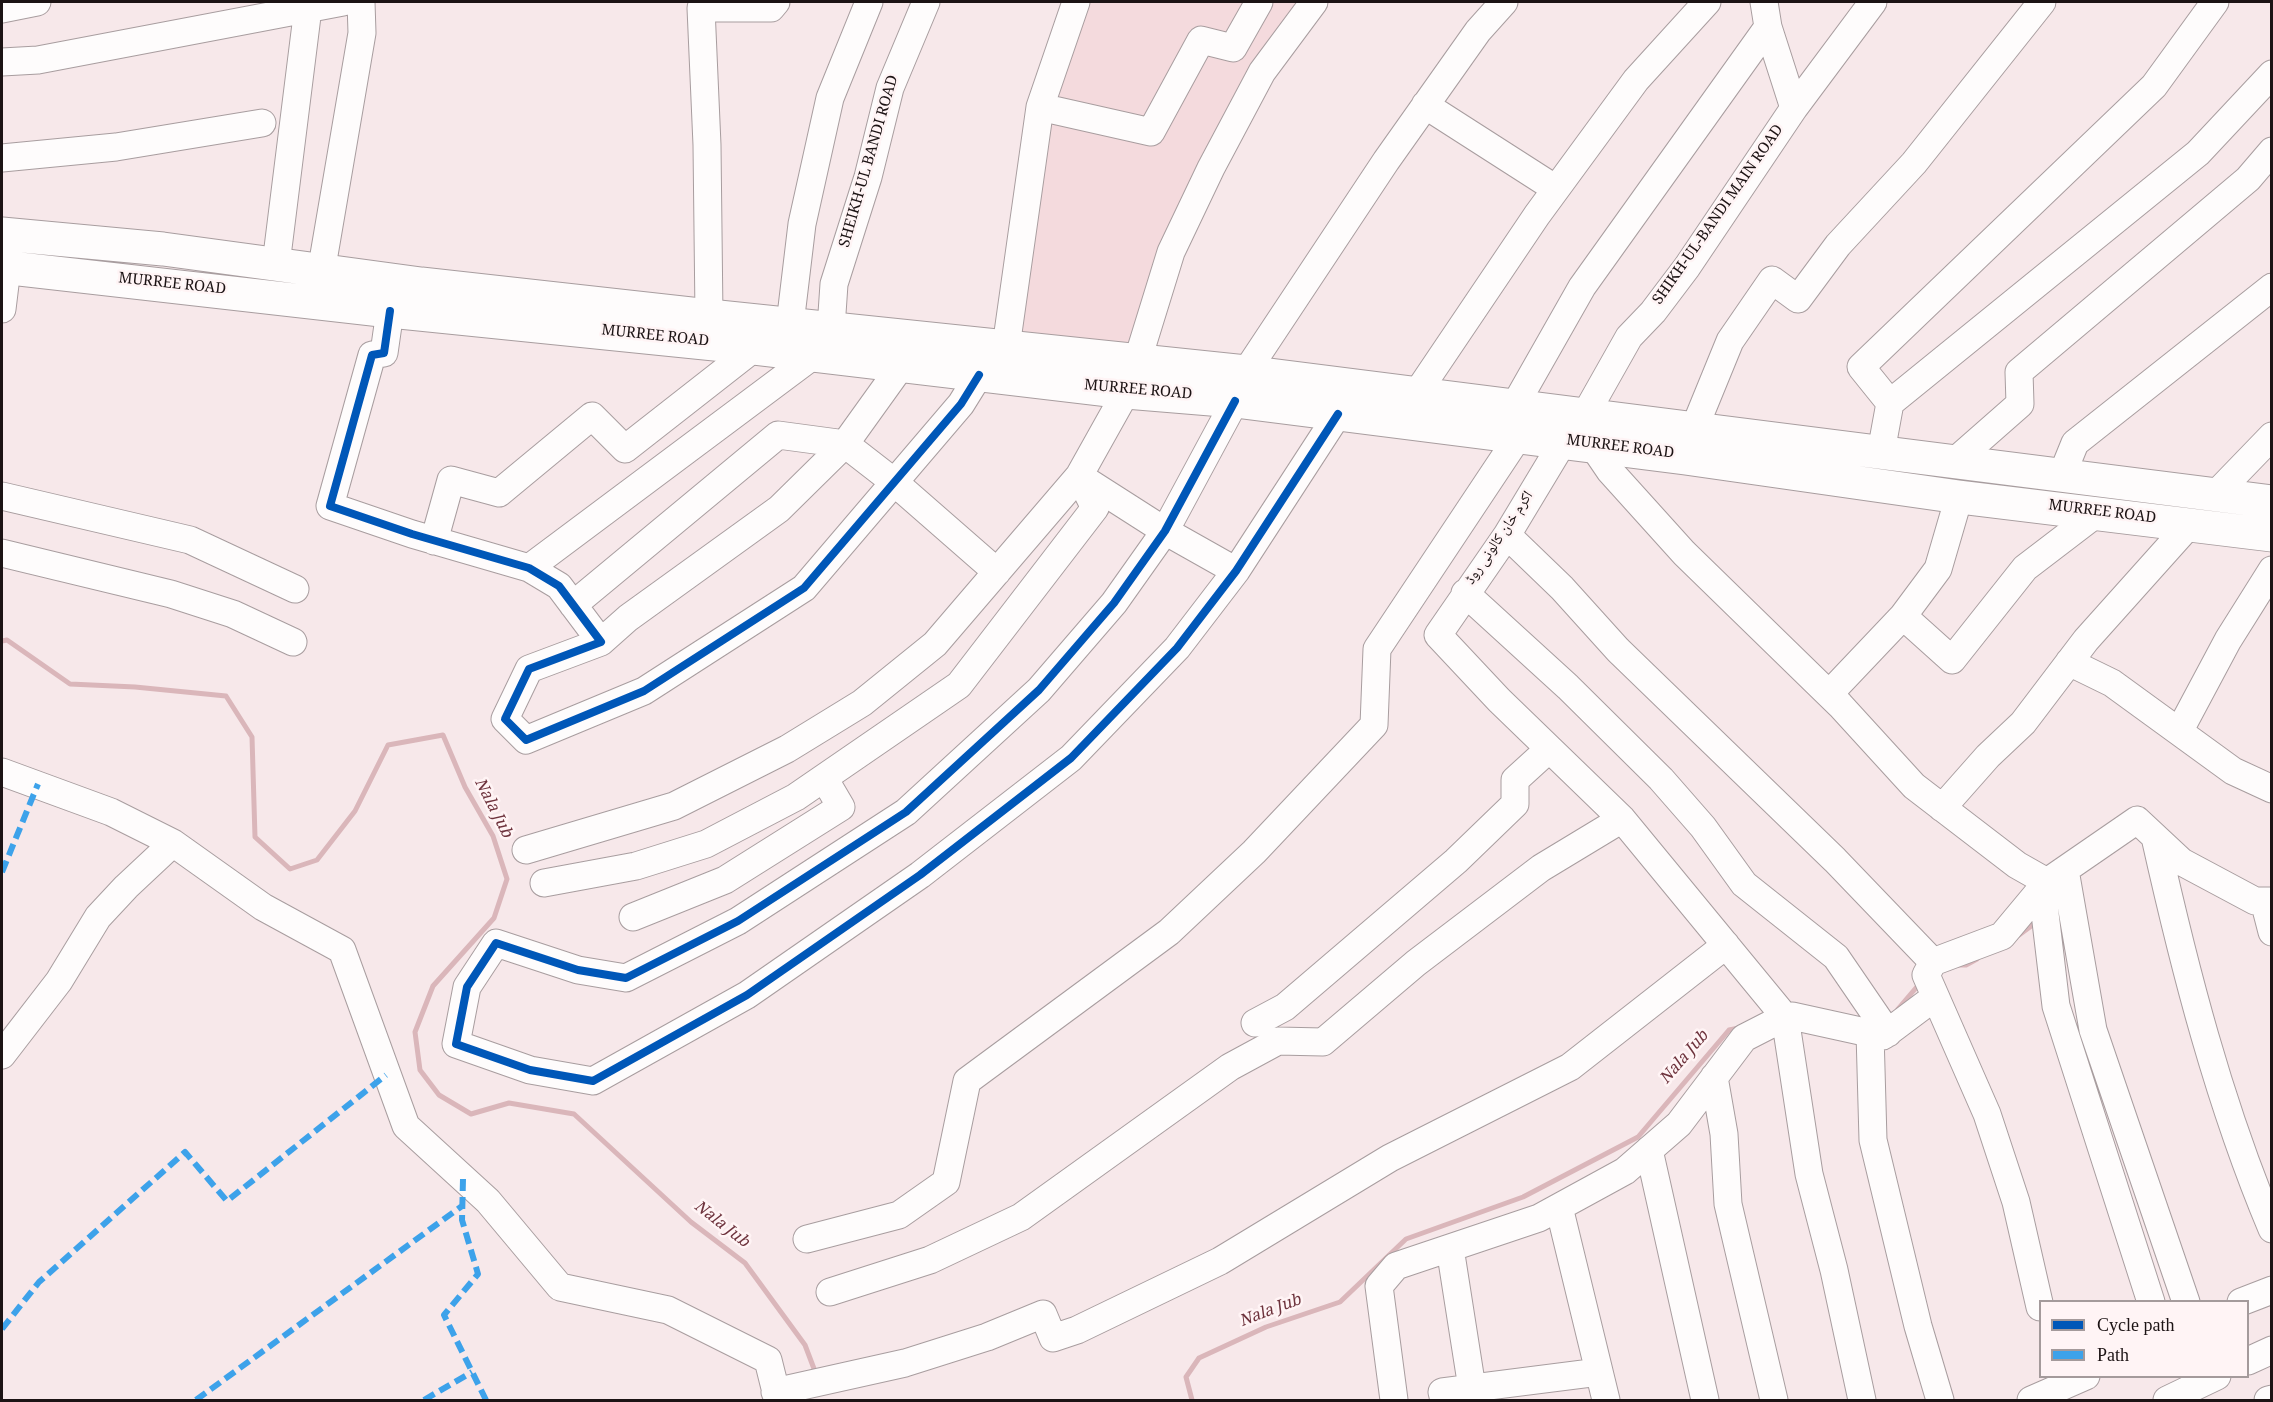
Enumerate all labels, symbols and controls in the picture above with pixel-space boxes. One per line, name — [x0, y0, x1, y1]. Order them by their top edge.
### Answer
street label: SHEIKH-UL BANDI ROAD — [838, 74, 904, 250]
street label: SHIKH-UL-BANDI MAIN ROAD — [1651, 123, 1789, 309]
street label: MURREE ROAD — [117, 271, 227, 301]
street label: MURREE ROAD — [600, 323, 710, 353]
street label: MURREE ROAD — [1083, 378, 1193, 406]
street label: MURREE ROAD — [1565, 433, 1675, 465]
street label: اکرم خان کالونی روڈ — [1463, 489, 1539, 589]
street label: MURREE ROAD — [2047, 498, 2157, 530]
water label: Nala Jub — [468, 776, 514, 842]
water label: Nala Jub — [1658, 1028, 1714, 1090]
water label: Nala Jub — [689, 1199, 751, 1253]
water label: Nala Jub — [1237, 1292, 1305, 1334]
legend — [2039, 1300, 2249, 1378]
text: Cycle path — [2097, 1315, 2174, 1335]
text: Path — [2097, 1345, 2129, 1365]

